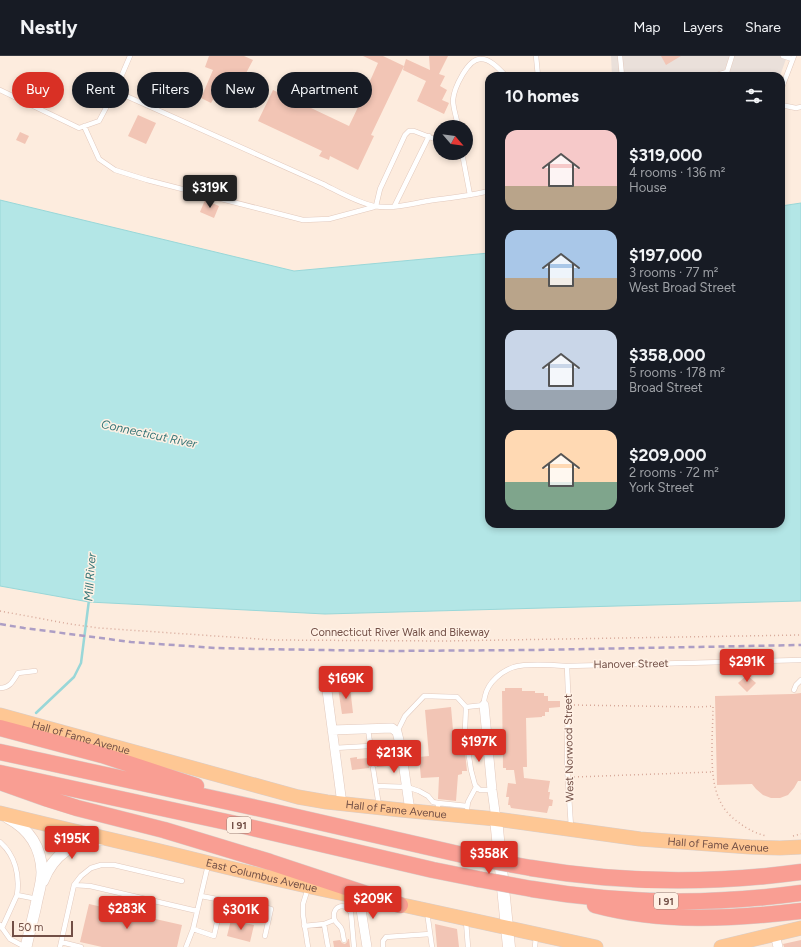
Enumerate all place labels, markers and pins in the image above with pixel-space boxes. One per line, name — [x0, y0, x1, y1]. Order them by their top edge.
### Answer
pin: $319K — [182, 175, 238, 209]
pin: $291K — [719, 649, 775, 683]
pin: $169K — [318, 666, 374, 700]
pin: $197K — [451, 729, 507, 763]
pin: $213K — [366, 740, 422, 774]
pin: $195K — [44, 826, 100, 860]
pin: $358K — [461, 841, 517, 875]
pin: $209K — [345, 886, 401, 920]
pin: $283K — [99, 896, 155, 930]
pin: $301K — [213, 897, 269, 931]

